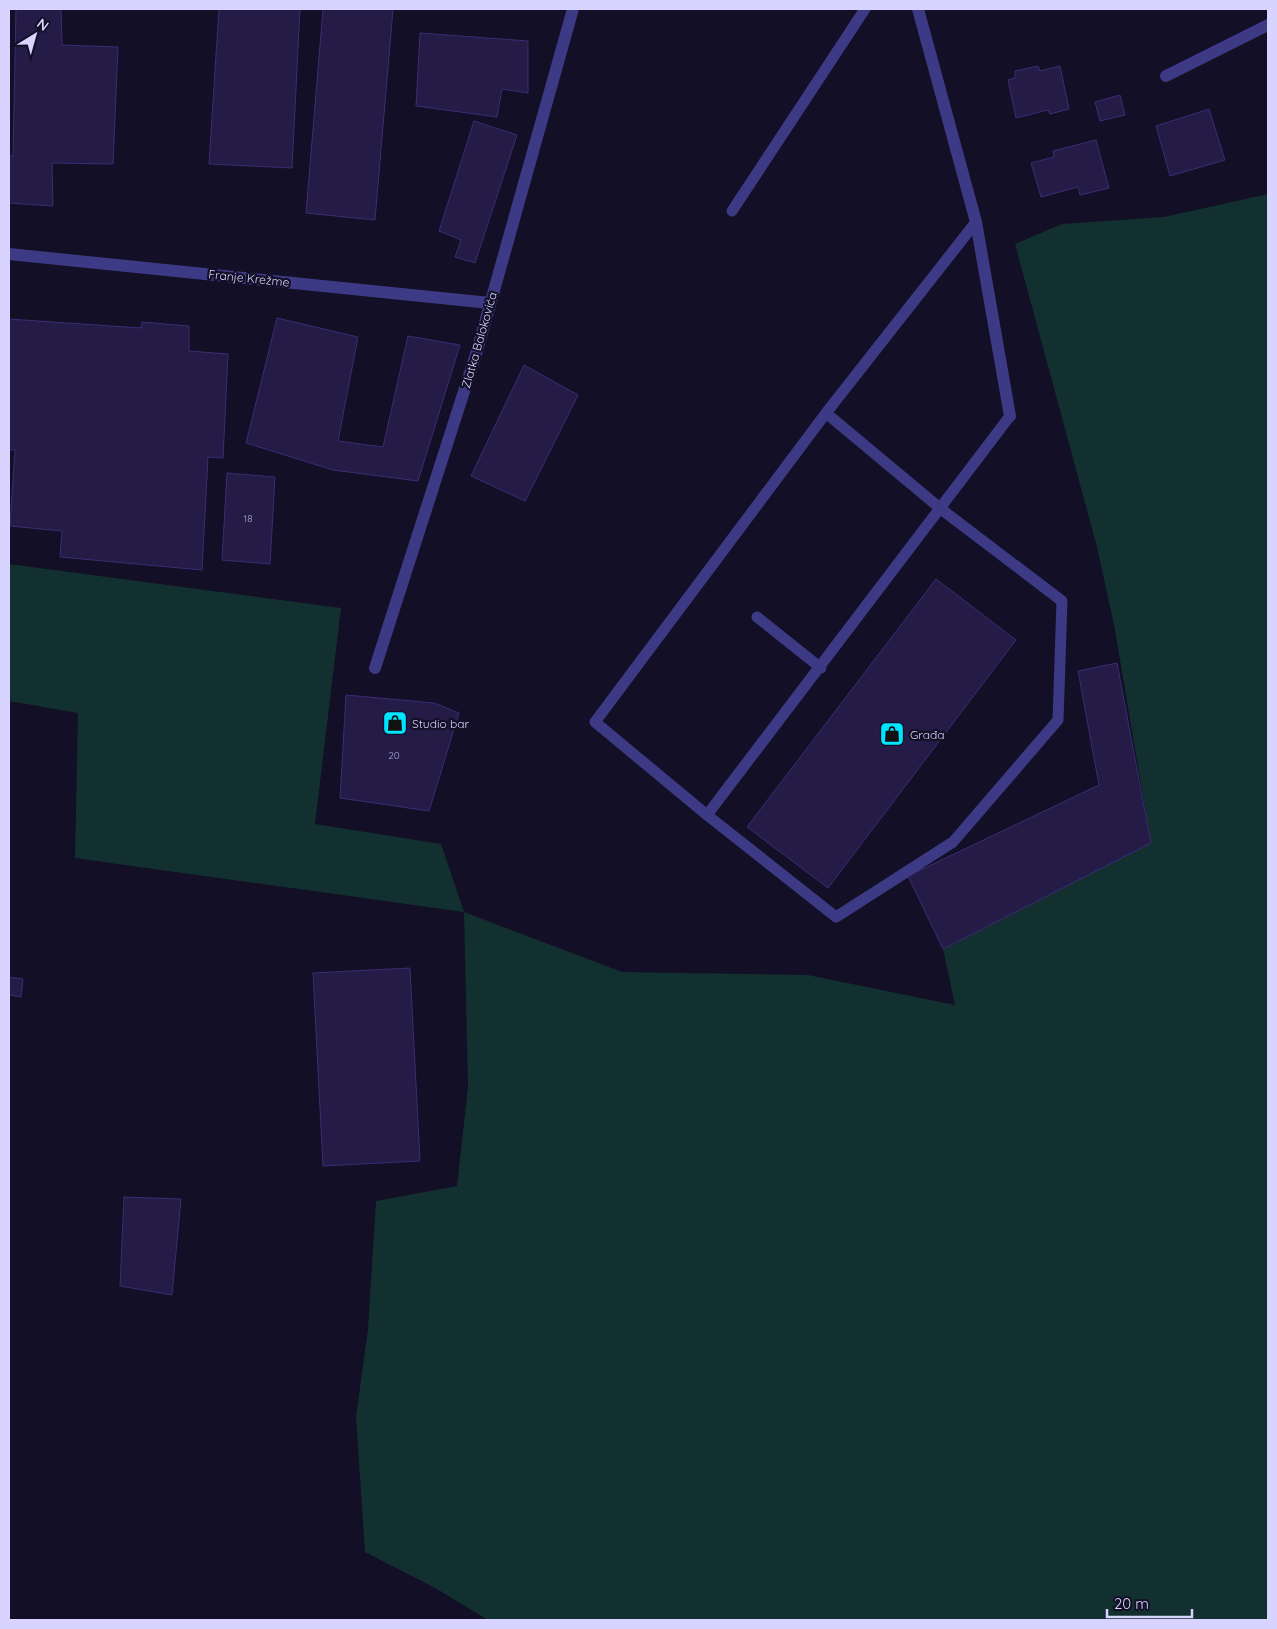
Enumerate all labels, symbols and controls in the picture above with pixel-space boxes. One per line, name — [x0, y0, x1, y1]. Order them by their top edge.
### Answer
north arrow — [10, 10, 60, 60]
text: N — [33, 14, 52, 35]
street label: Franje Krežme — [208, 266, 290, 290]
street label: Zlatka Balokovića — [458, 290, 500, 390]
house number: 18 — [243, 512, 253, 525]
shop icon: Studio bar — [382, 710, 408, 736]
place label: Studio bar — [412, 716, 470, 731]
shop icon: Građa — [879, 721, 905, 747]
place label: Građa — [910, 727, 945, 742]
house number: 20 — [388, 749, 400, 762]
scale bar — [1107, 1586, 1192, 1618]
text: 20 m — [1114, 1594, 1149, 1613]

